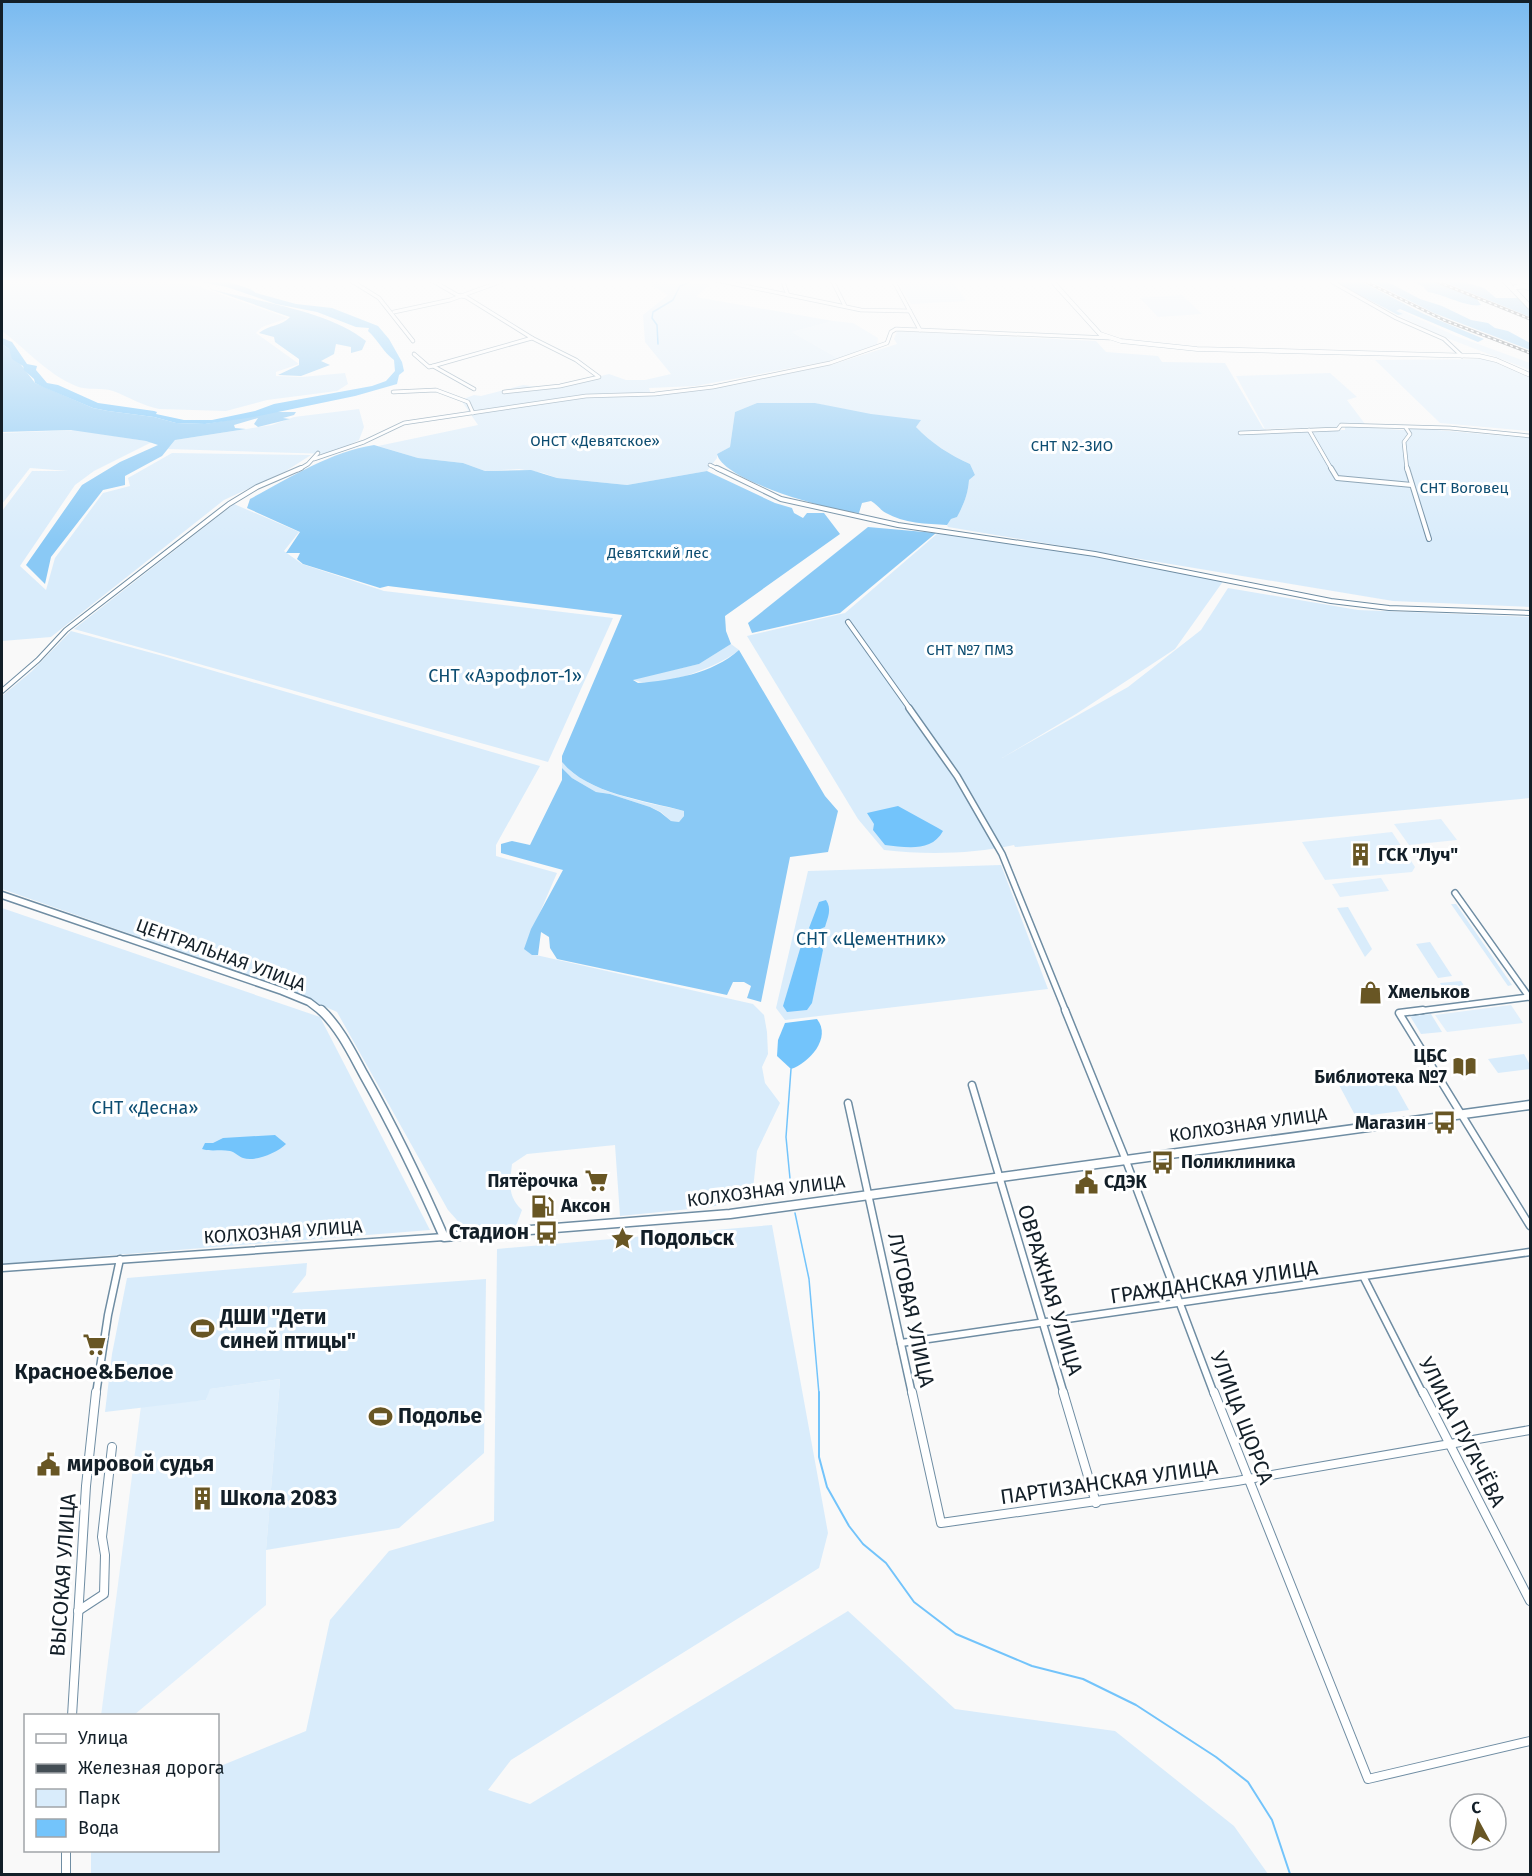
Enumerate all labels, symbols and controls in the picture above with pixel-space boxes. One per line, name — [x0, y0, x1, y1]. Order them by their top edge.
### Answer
park label: ОНСТ «Девятское» — [530, 432, 660, 450]
park label: СНТ N2-ЗИО — [1031, 437, 1113, 455]
park label: СНТ Воговец — [1420, 479, 1508, 497]
park label: Девятский лес — [606, 544, 709, 562]
park label: СНТ №7 ПМЗ — [926, 641, 1014, 659]
park label: СНТ «Аэрофлот-1» — [428, 665, 582, 687]
building icon: ГСК "Луч" — [1347, 842, 1373, 868]
place label: ГСК "Луч" — [1378, 844, 1458, 866]
street label: ЦЕНТРАЛЬНАЯ УЛИЦА — [133, 914, 310, 996]
park label: СНТ «Цементник» — [796, 928, 946, 950]
shop icon: Хмельков — [1357, 979, 1383, 1005]
place label: Хмельков — [1387, 981, 1470, 1003]
place label: ЦБС Библиотека №7 — [1314, 1045, 1448, 1088]
library icon: ЦБС Библиотека №7 — [1452, 1053, 1478, 1079]
park label: СНТ «Десна» — [92, 1097, 198, 1119]
street label: КОЛХОЗНАЯ УЛИЦА — [1168, 1103, 1329, 1147]
bus stop icon: Магазин — [1431, 1110, 1457, 1136]
place label: Магазин — [1355, 1112, 1426, 1134]
bus stop icon: Поликлиника — [1150, 1149, 1176, 1175]
place label: Поликлиника — [1181, 1151, 1296, 1173]
supermarket icon: Пятёрочка — [583, 1168, 609, 1194]
public building icon: СДЭК — [1073, 1169, 1099, 1195]
place label: Пятёрочка — [487, 1170, 578, 1192]
street label: КОЛХОЗНАЯ УЛИЦА — [686, 1170, 847, 1212]
place label: СДЭК — [1104, 1171, 1147, 1193]
fuel station icon: Аксон — [530, 1193, 556, 1219]
place label: Аксон — [560, 1195, 611, 1217]
street label: ОВРАЖНАЯ УЛИЦА — [1012, 1201, 1088, 1379]
street label: КОЛХОЗНАЯ УЛИЦА — [203, 1215, 364, 1249]
place label: Стадион — [449, 1219, 529, 1245]
bus stop icon: Стадион — [534, 1219, 560, 1245]
place icon: Подольск — [609, 1225, 635, 1251]
place label: Подольск — [640, 1225, 735, 1251]
street label: ЛУГОВАЯ УЛИЦА — [882, 1230, 940, 1390]
street label: ГРАЖДАНСКАЯ УЛИЦА — [1108, 1255, 1320, 1309]
place label: ДШИ "Дети синей птицы" — [219, 1304, 356, 1354]
sports icon: ДШИ "Дети синей птицы" — [189, 1316, 215, 1342]
supermarket icon: Красное&Белое — [81, 1331, 107, 1357]
street label: УЛИЦА ЩОРСА — [1205, 1348, 1279, 1488]
street label: УЛИЦА ПУГАЧЁВА — [1413, 1353, 1511, 1511]
place label: Красное&Белое — [15, 1359, 174, 1385]
sports icon: Подолье — [367, 1403, 393, 1429]
place label: Подолье — [398, 1403, 483, 1429]
public building icon: мировой судья — [36, 1451, 62, 1477]
place label: мировой судья — [67, 1451, 214, 1477]
street label: ПАРТИЗАНСКАЯ УЛИЦА — [998, 1454, 1220, 1510]
building icon: Школа 2083 — [189, 1485, 215, 1511]
place label: Школа 2083 — [220, 1485, 337, 1511]
street label: ВЫСОКАЯ УЛИЦА — [44, 1493, 82, 1657]
legend — [24, 1714, 219, 1852]
text: Улица — [78, 1727, 128, 1749]
text: Железная дорога — [78, 1757, 225, 1779]
text: Парк — [78, 1787, 121, 1809]
north arrow — [1448, 1792, 1508, 1852]
text: С — [1470, 1797, 1483, 1818]
text: Вода — [78, 1817, 119, 1839]

